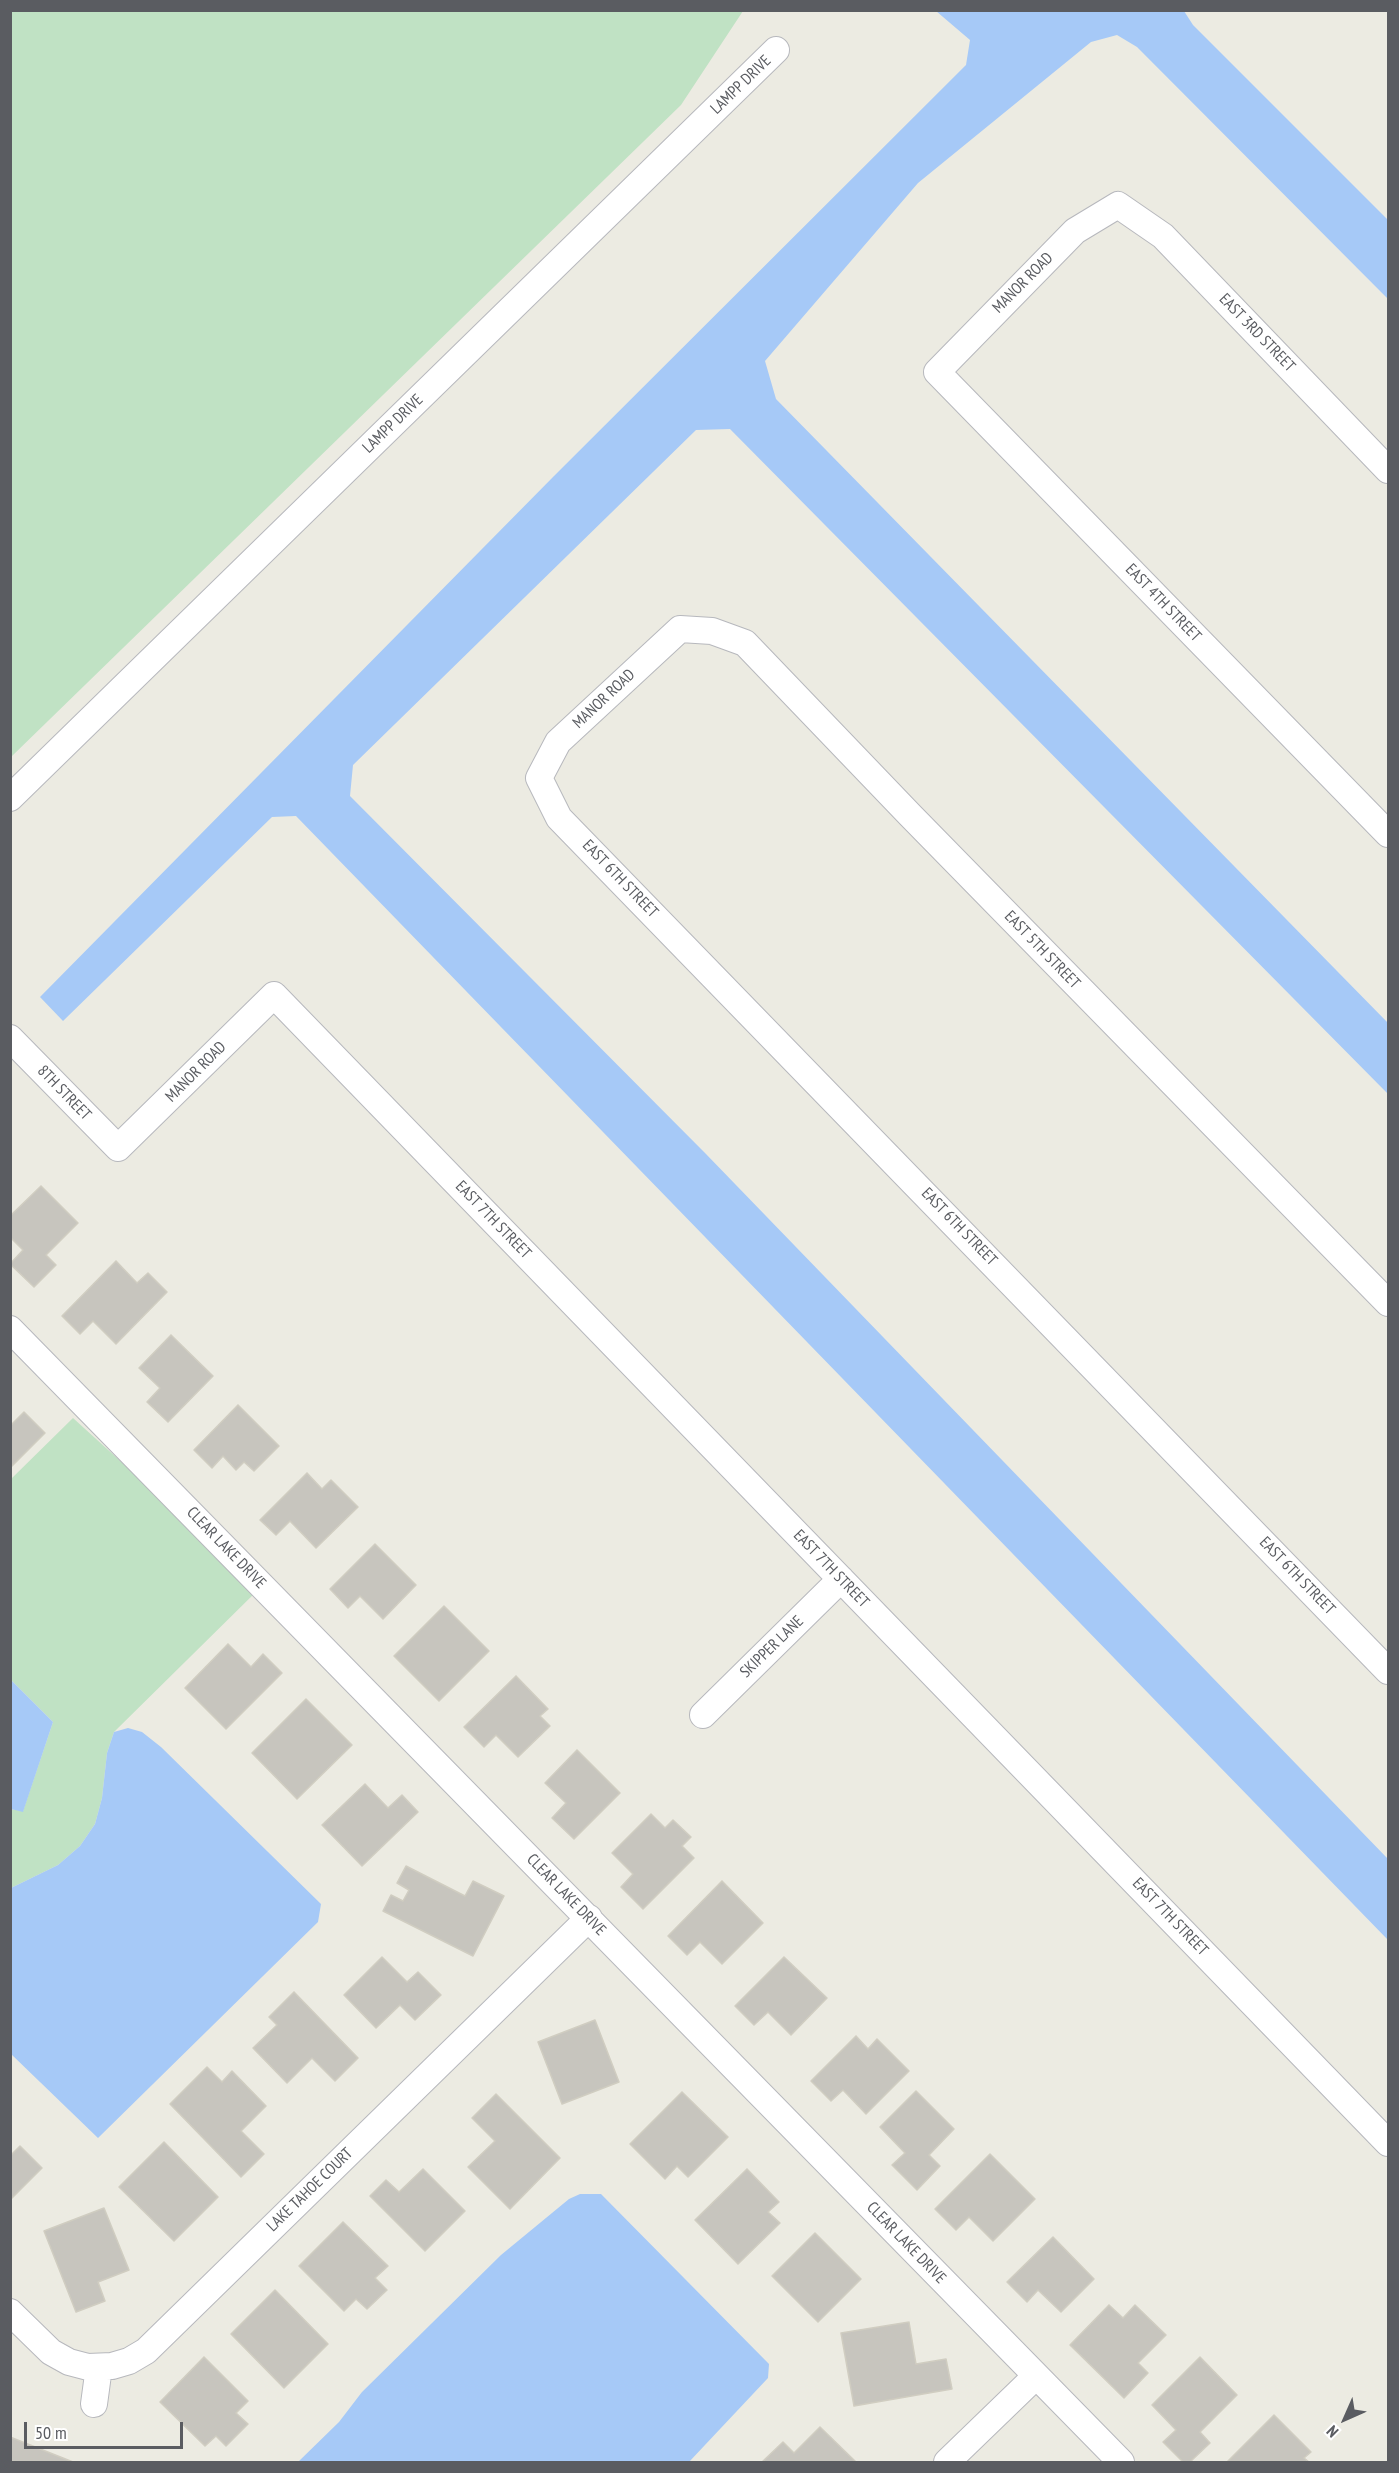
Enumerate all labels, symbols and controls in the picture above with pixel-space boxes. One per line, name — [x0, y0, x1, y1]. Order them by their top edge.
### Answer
street label: LAMPP DRIVE — [707, 52, 775, 118]
street label: MANOR ROAD — [989, 249, 1057, 317]
street label: EAST 3RD STREET — [1215, 290, 1299, 376]
street label: LAMPP DRIVE — [359, 391, 427, 457]
street label: EAST 4TH STREET — [1121, 560, 1205, 646]
street label: MANOR ROAD — [569, 665, 639, 733]
street label: EAST 6TH STREET — [578, 836, 662, 922]
street label: EAST 5TH STREET — [1000, 907, 1084, 993]
street label: MANOR ROAD — [162, 1038, 230, 1106]
street label: 8TH STREET — [33, 1062, 95, 1124]
street label: EAST 7TH STREET — [451, 1177, 535, 1263]
street label: EAST 6TH STREET — [917, 1184, 1001, 1270]
street label: CLEAR LAKE DRIVE — [182, 1503, 270, 1593]
street label: EAST 7TH STREET — [789, 1526, 873, 1612]
street label: EAST 6TH STREET — [1255, 1533, 1339, 1619]
street label: SKIPPER LANE — [736, 1612, 808, 1682]
street label: CLEAR LAKE DRIVE — [522, 1850, 610, 1940]
street label: EAST 7TH STREET — [1128, 1874, 1212, 1960]
street label: LAKE TAHOE COURT — [263, 2144, 357, 2236]
street label: CLEAR LAKE DRIVE — [862, 2198, 950, 2288]
north arrow — [1315, 2389, 1375, 2449]
scale bar — [27, 2410, 186, 2448]
text: 50 m — [35, 2421, 67, 2444]
text: N — [1322, 2422, 1342, 2442]

